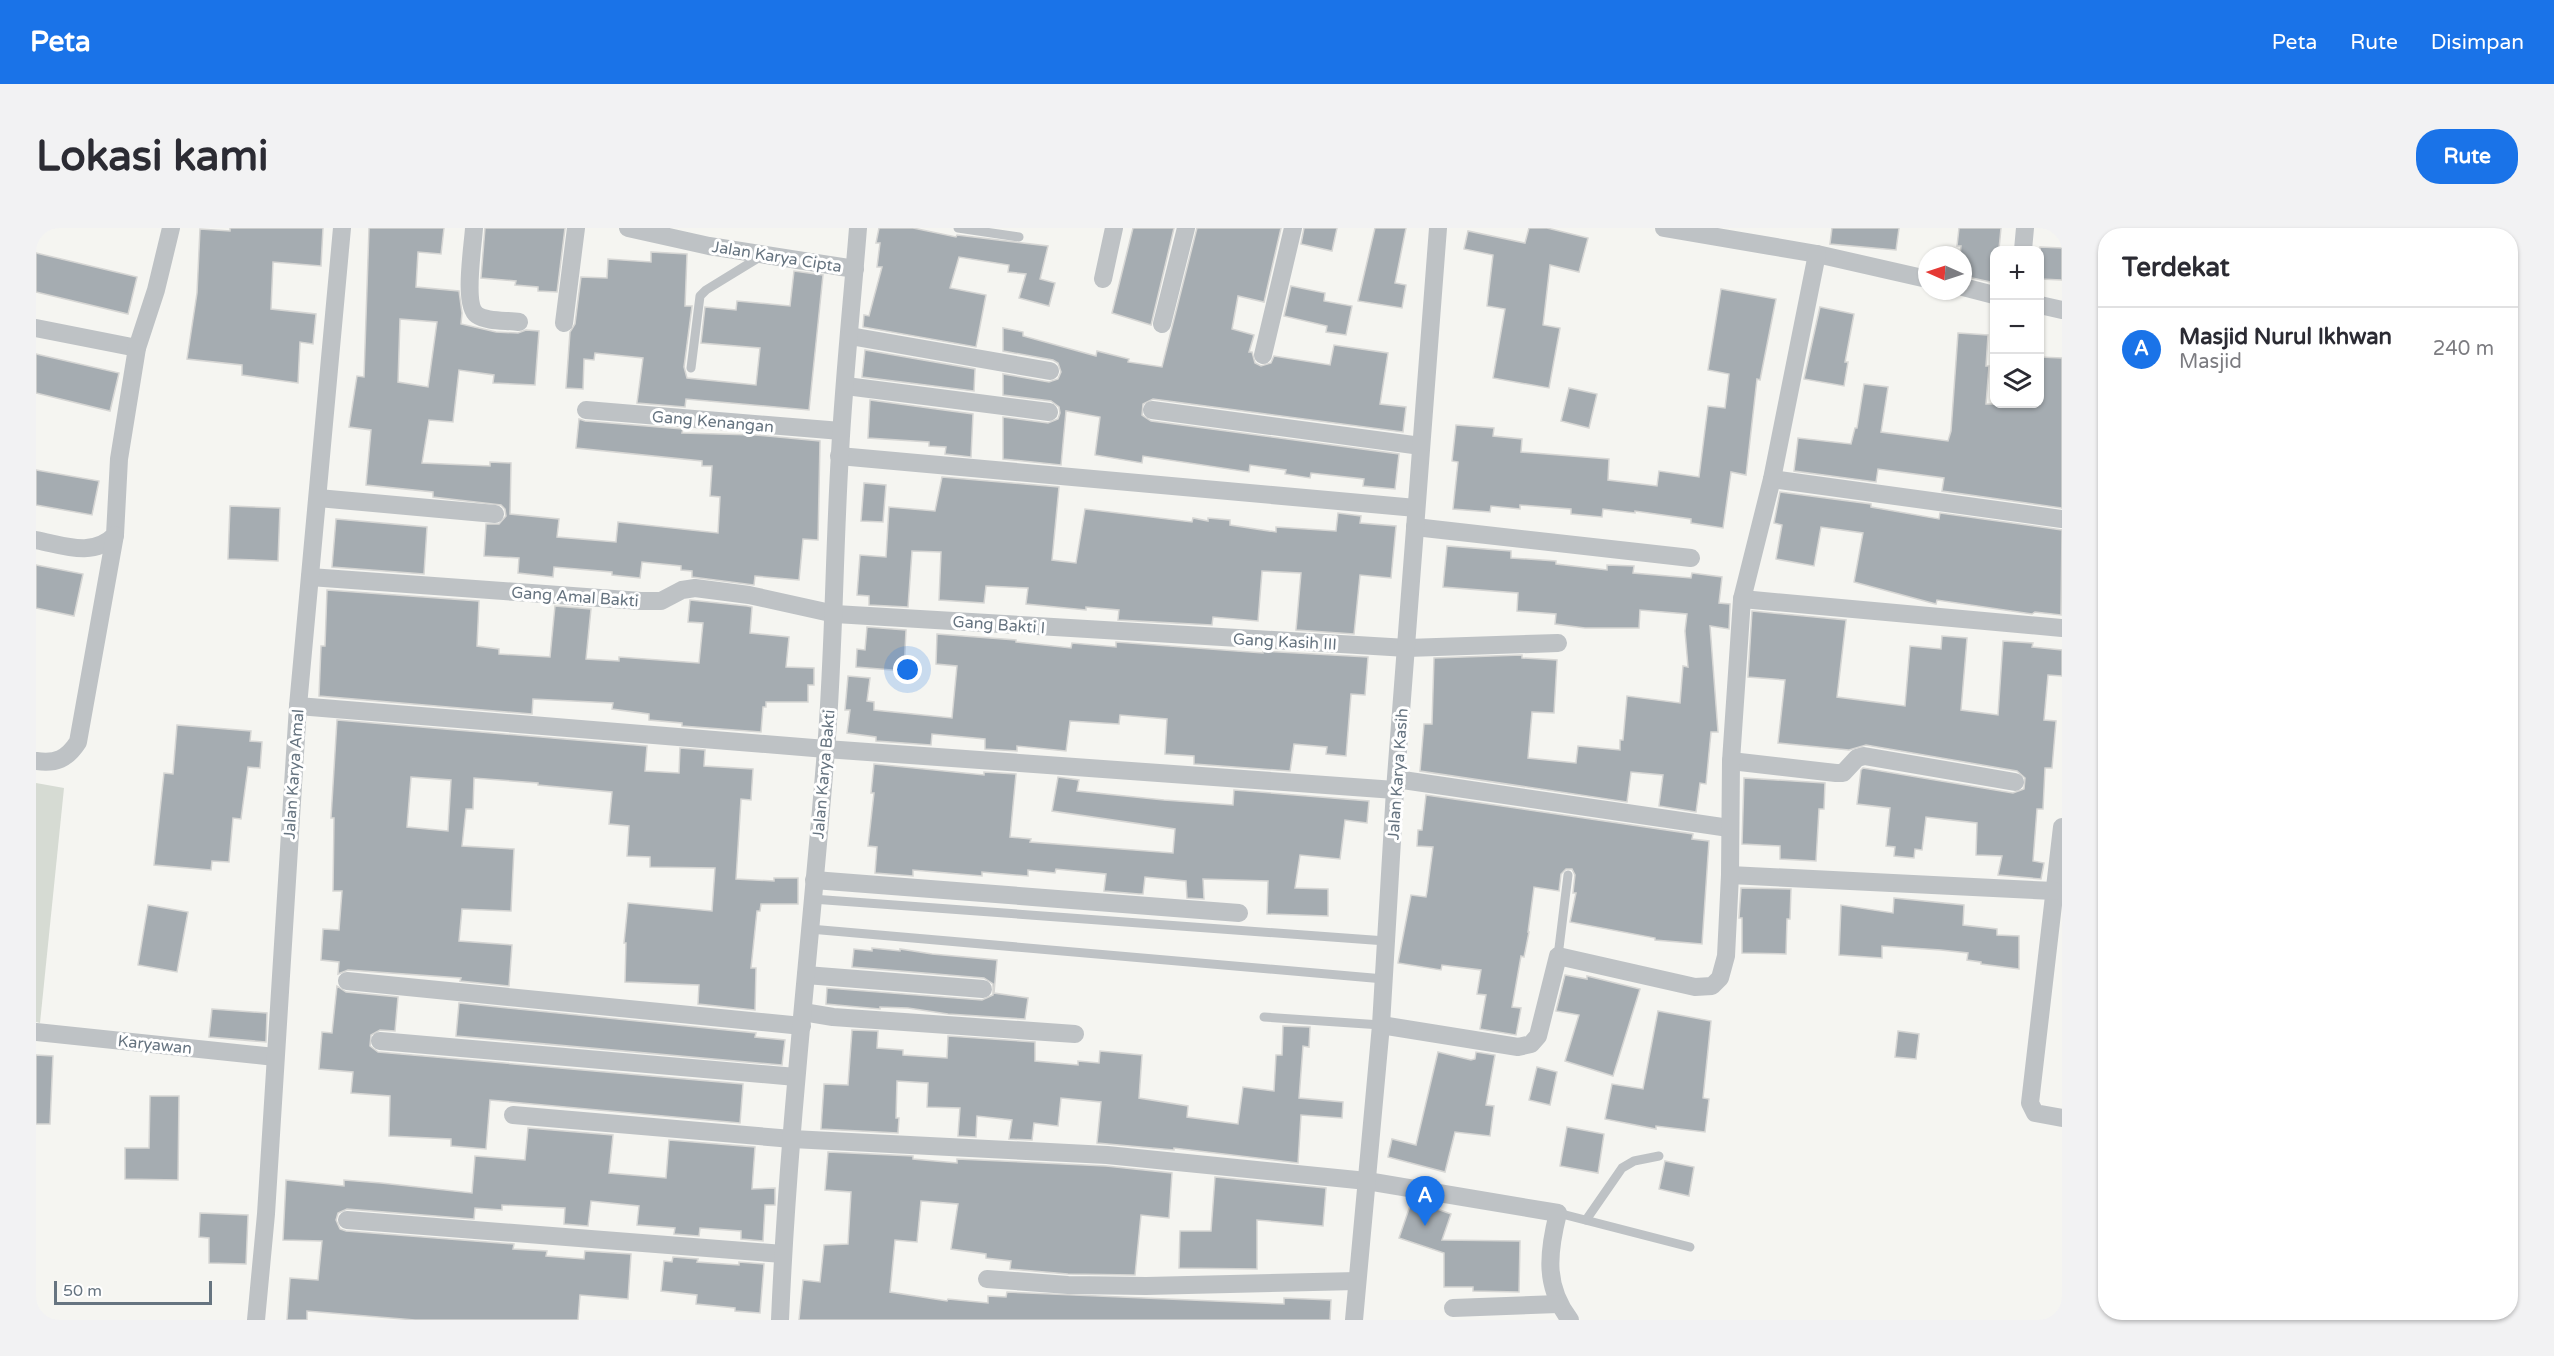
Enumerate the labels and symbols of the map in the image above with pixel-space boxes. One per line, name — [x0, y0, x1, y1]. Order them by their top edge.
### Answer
street label: Jalan Karya Cipta — [711, 237, 843, 277]
north arrow — [1918, 246, 1972, 300]
street label: Gang Kenangan — [651, 407, 775, 437]
street label: Gang Amal Bakti — [511, 583, 639, 611]
street label: Gang Bakti I — [952, 612, 1046, 638]
street label: Gang Kasih III — [1232, 629, 1337, 655]
your location — [893, 655, 922, 684]
street label: Jalan Karya Amal — [279, 708, 309, 840]
street label: Jalan Karya Kasih — [1383, 708, 1413, 841]
street label: Jalan Karya Bakti — [808, 709, 840, 840]
street label: Karyawan — [117, 1031, 193, 1059]
pin: A — [1406, 1176, 1444, 1226]
scale bar — [54, 1278, 212, 1306]

